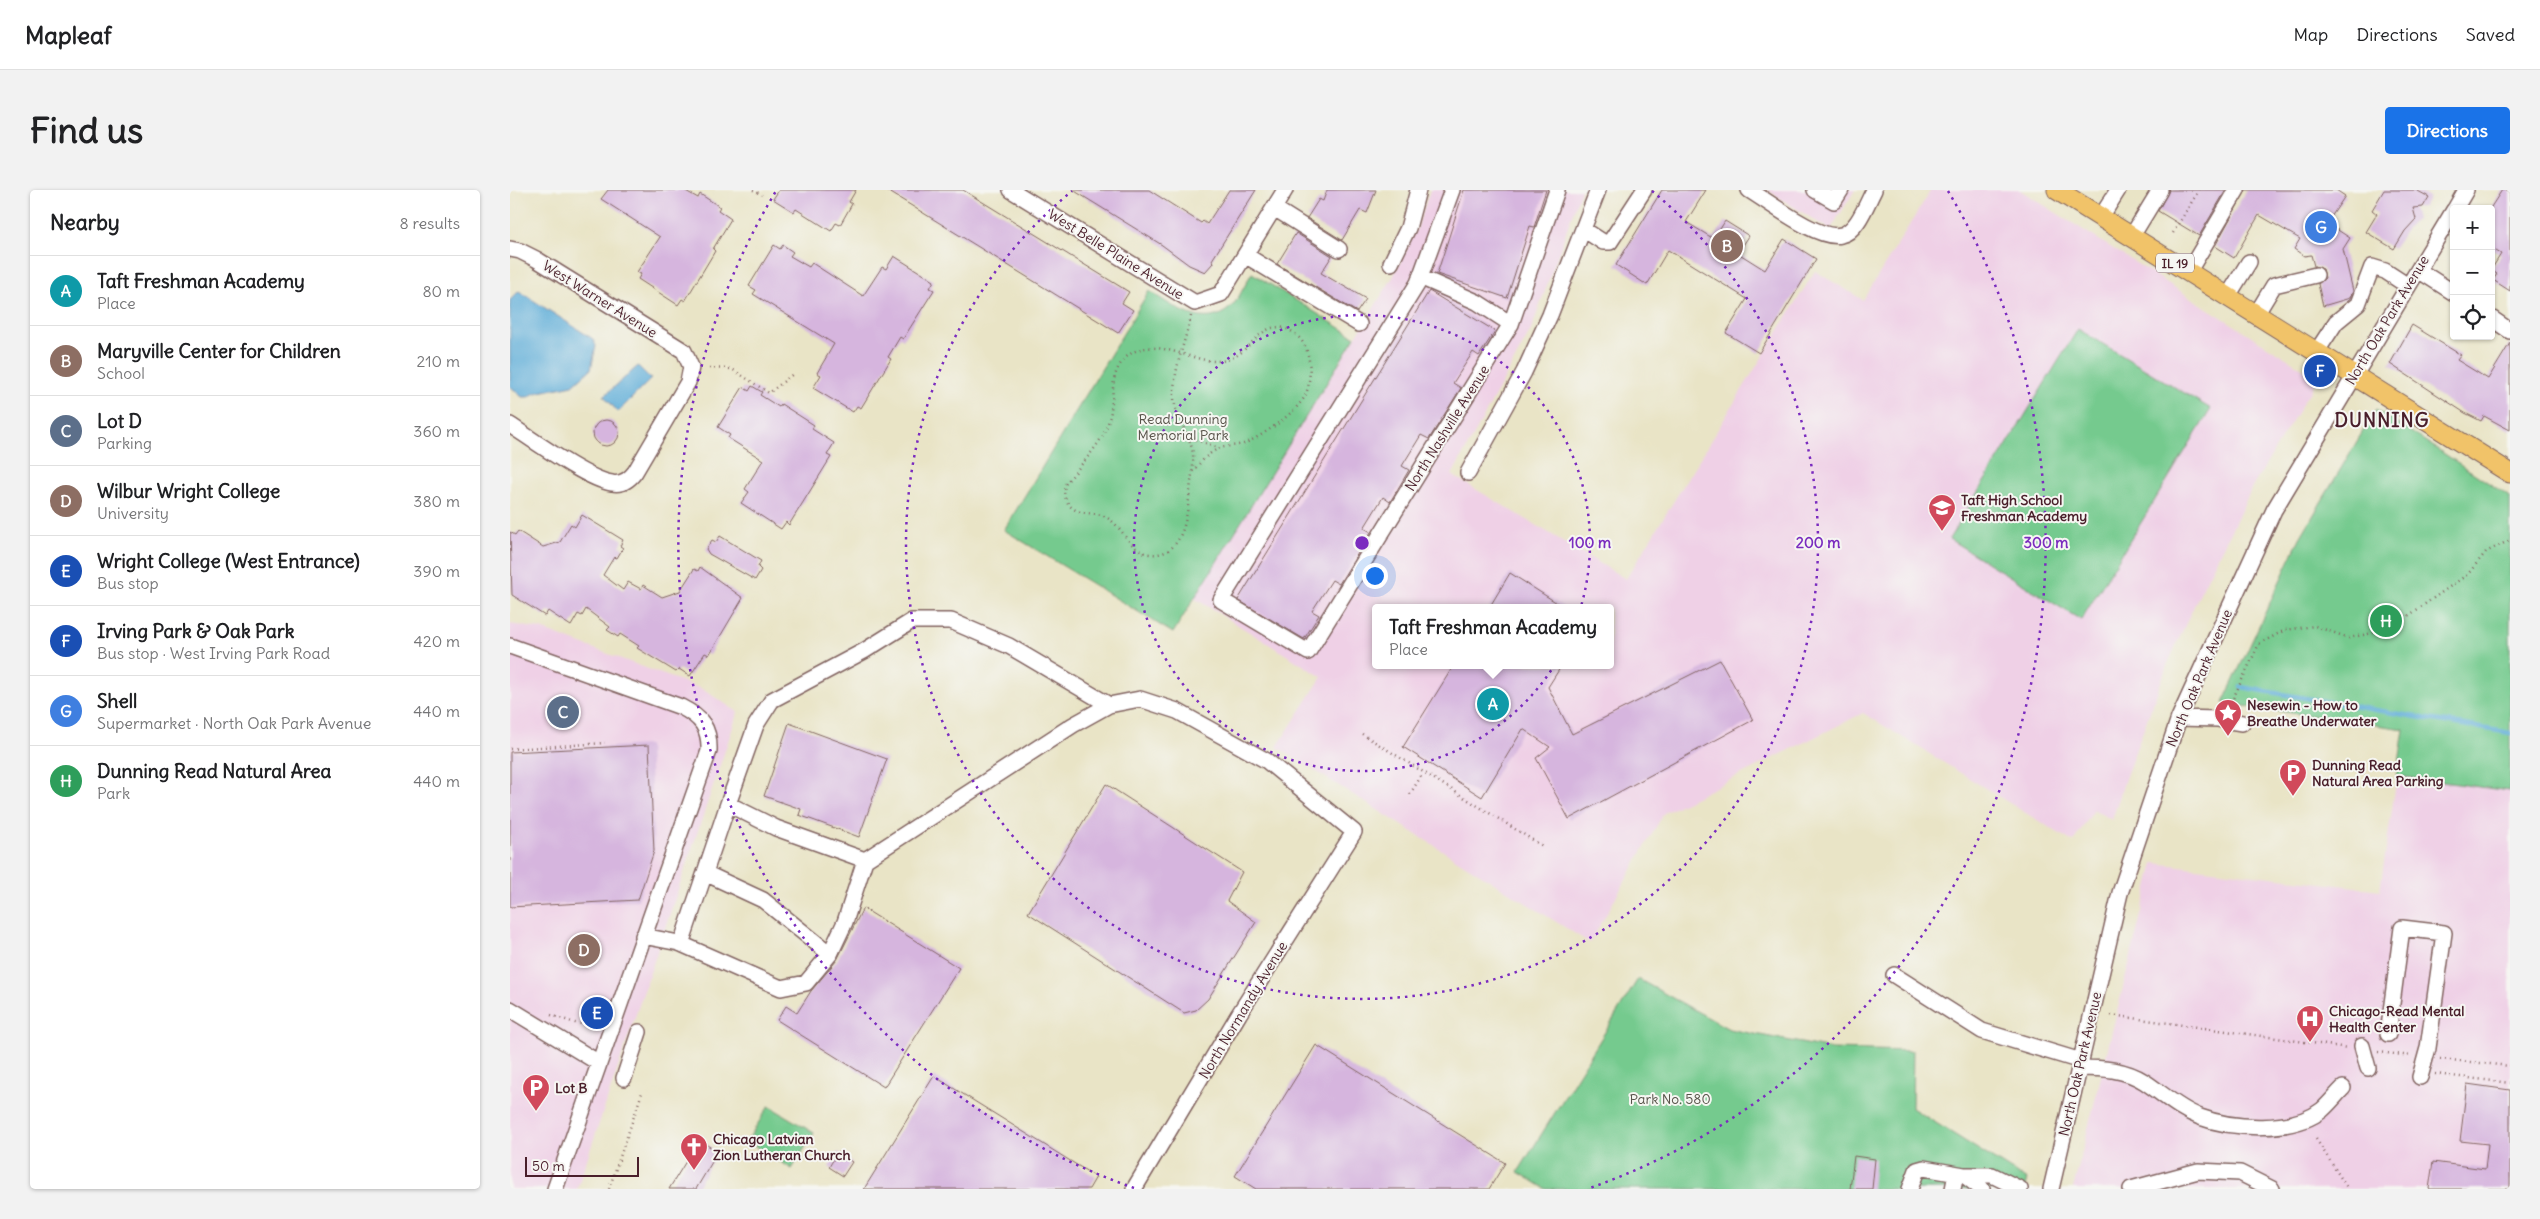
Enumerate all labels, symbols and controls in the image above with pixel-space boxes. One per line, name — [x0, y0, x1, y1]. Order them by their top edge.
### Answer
text: Mapleaf — [25, 20, 112, 50]
text: Map — [2293, 23, 2328, 46]
text: Directions — [2356, 23, 2438, 46]
text: Saved — [2466, 23, 2515, 46]
button: Directions — [2385, 107, 2510, 154]
text: Find us — [30, 108, 143, 152]
street label: West Belle Plaine Avenue — [1045, 205, 1187, 303]
map controls — [2450, 205, 2495, 340]
button: + — [2450, 205, 2495, 250]
pin: G — [2305, 208, 2337, 246]
text: Nearby — [50, 209, 120, 236]
text: 8 results — [399, 213, 460, 233]
pin: B — [1711, 227, 1743, 265]
button: − — [2450, 250, 2495, 295]
street label: North Oak Park Avenue — [2341, 252, 2433, 388]
road number: IL 19 — [2156, 254, 2194, 272]
street label: West Warner Avenue — [539, 256, 661, 342]
text: Taft Freshman Academy — [97, 269, 305, 293]
text: A — [61, 281, 71, 301]
text: 80 m — [422, 281, 460, 301]
text: Place — [97, 293, 136, 313]
button: locate — [2450, 295, 2495, 340]
text: Maryville Center for Children — [97, 339, 341, 363]
text: B — [61, 351, 71, 371]
text: 210 m — [417, 351, 460, 371]
pin: F — [2304, 352, 2336, 390]
street label: North Nashville Avenue — [1401, 362, 1493, 494]
text: School — [97, 363, 145, 383]
district label: DUNNING — [2335, 408, 2429, 432]
text: Lot D — [97, 409, 142, 433]
park label: Read Dunning Memorial Park — [1137, 410, 1229, 444]
text: C — [61, 421, 71, 441]
text: 360 m — [413, 421, 460, 441]
text: Parking — [97, 433, 152, 453]
text: Wilbur Wright College — [97, 479, 280, 503]
text: D — [60, 491, 72, 511]
text: 380 m — [413, 491, 460, 511]
place label: Taft High School Freshman Academy — [1961, 491, 2087, 525]
school or university icon: Taft High School Freshman Academy — [1927, 493, 1957, 532]
text: University — [97, 503, 169, 523]
text: 100 m — [1569, 533, 1611, 552]
text: 200 m — [1796, 533, 1840, 552]
text: 300 m — [2024, 533, 2069, 552]
centre of rings — [1353, 534, 1371, 552]
text: Wright College (West Entrance) — [97, 549, 360, 573]
text: E — [61, 561, 71, 581]
text: 390 m — [413, 561, 460, 581]
your location — [1362, 563, 1388, 589]
text: Bus stop — [97, 573, 159, 593]
pin: H — [2370, 602, 2402, 640]
popup — [1372, 604, 1614, 669]
street label: North Oak Park Avenue — [2162, 606, 2236, 750]
text: Taft Freshman Academy — [1389, 615, 1597, 639]
text: Irving Park & Oak Park — [97, 619, 294, 643]
text: F — [61, 631, 71, 651]
text: 420 m — [414, 631, 460, 651]
text: Place — [1389, 639, 1428, 659]
text: Bus stop · West Irving Park Road — [97, 643, 330, 663]
pin: A — [1477, 685, 1509, 723]
text: Shell — [97, 689, 137, 713]
pin: C — [547, 693, 579, 731]
place label: Nesewin - How to Breathe Underwater — [2247, 696, 2377, 730]
place icon: Nesewin - How to Breathe Underwater — [2213, 698, 2243, 737]
text: G — [60, 701, 72, 721]
text: 440 m — [413, 701, 460, 721]
text: Supermarket · North Oak Park Avenue — [97, 713, 371, 733]
place label: Dunning Read Natural Area Parking — [2312, 756, 2444, 790]
parking icon: Dunning Read Natural Area Parking — [2278, 758, 2308, 797]
text: Dunning Read Natural Area — [97, 759, 331, 783]
text: H — [60, 771, 72, 791]
text: 440 m — [413, 771, 460, 791]
text: Park — [97, 783, 130, 803]
pin: D — [568, 931, 600, 969]
street label: North Normandy Avenue — [1195, 938, 1291, 1082]
street label: North Oak Park Avenue — [2055, 990, 2105, 1138]
pin: E — [581, 994, 613, 1032]
place label: Chicago-Read Mental Health Center — [2329, 1002, 2464, 1036]
hospital icon: Chicago-Read Mental Health Center — [2295, 1004, 2325, 1043]
parking icon: Lot B — [521, 1073, 551, 1112]
place label: Lot B — [555, 1079, 587, 1097]
park label: Park No. 580 — [1629, 1090, 1711, 1108]
place label: Chicago Latvian Zion Lutheran Church — [713, 1130, 851, 1164]
church icon: Chicago Latvian Zion Lutheran Church — [679, 1132, 709, 1171]
scale bar — [525, 1154, 639, 1177]
text: 50 m — [532, 1157, 565, 1175]

